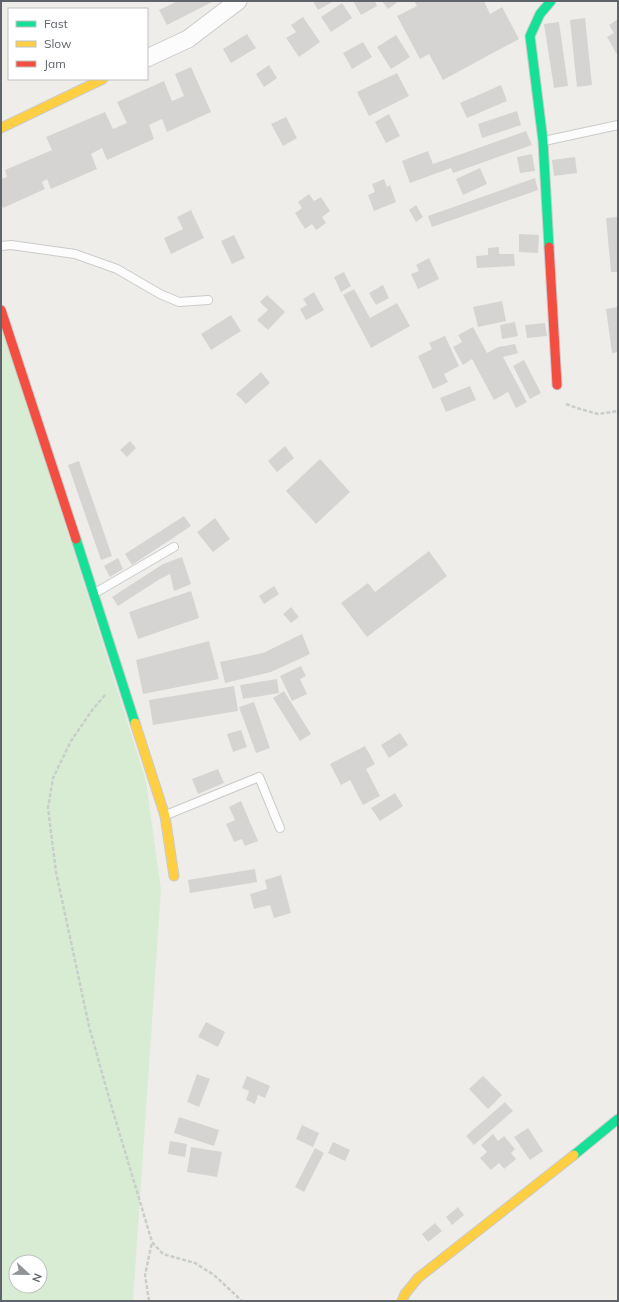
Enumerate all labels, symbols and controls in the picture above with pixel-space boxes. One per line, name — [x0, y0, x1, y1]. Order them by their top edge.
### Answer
legend — [8, 8, 148, 80]
text: Fast — [44, 16, 68, 31]
text: Slow — [44, 36, 72, 51]
text: Jam — [44, 56, 66, 71]
north arrow — [8, 1254, 48, 1294]
text: N — [29, 1271, 45, 1284]

